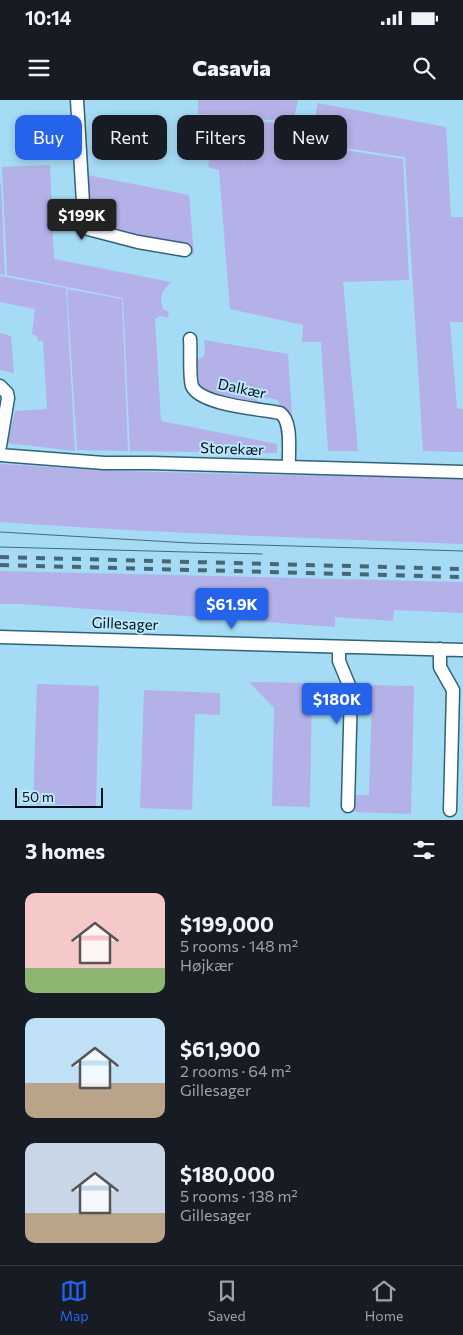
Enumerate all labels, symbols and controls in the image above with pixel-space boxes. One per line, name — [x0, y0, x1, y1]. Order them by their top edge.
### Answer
text: 10:14 — [25, 6, 72, 29]
icon: menu — [25, 54, 53, 82]
text: Casavia — [192, 54, 271, 81]
icon: search — [410, 54, 438, 82]
chip: Buy — [15, 115, 82, 160]
chip: Rent — [92, 115, 167, 160]
chip: Filters — [177, 115, 264, 160]
chip: New — [274, 115, 347, 160]
pin: $199K — [47, 198, 117, 241]
text: $199K — [58, 205, 106, 224]
street label: Dalkær — [216, 374, 268, 402]
street label: Storekær — [200, 438, 264, 458]
pin: $61.9K — [191, 588, 273, 630]
text: $61.9K — [206, 594, 258, 613]
street label: Gillesager — [91, 613, 159, 633]
pin: $180K — [302, 682, 372, 725]
text: $180K — [313, 689, 361, 708]
scale bar — [15, 785, 102, 808]
text: 50 m — [22, 788, 54, 805]
icon: filters — [410, 836, 438, 864]
text: 3 homes — [25, 838, 105, 863]
text: $199,000 — [180, 911, 274, 936]
icon: home — [65, 913, 125, 973]
text: 5 rooms · 148 m² — [180, 936, 298, 955]
text: Højkær — [180, 955, 234, 974]
text: $61,900 — [180, 1036, 260, 1061]
icon: home — [65, 1038, 125, 1098]
text: 2 rooms · 64 m² — [180, 1061, 291, 1080]
text: Gillesager — [180, 1080, 251, 1099]
text: $180,000 — [180, 1161, 275, 1186]
icon: home — [65, 1163, 125, 1223]
text: 5 rooms · 138 m² — [180, 1186, 298, 1205]
text: Gillesager — [180, 1205, 251, 1224]
tab: Map — [60, 1277, 89, 1324]
tab: Saved — [208, 1277, 246, 1324]
tab: Home — [365, 1277, 403, 1324]

